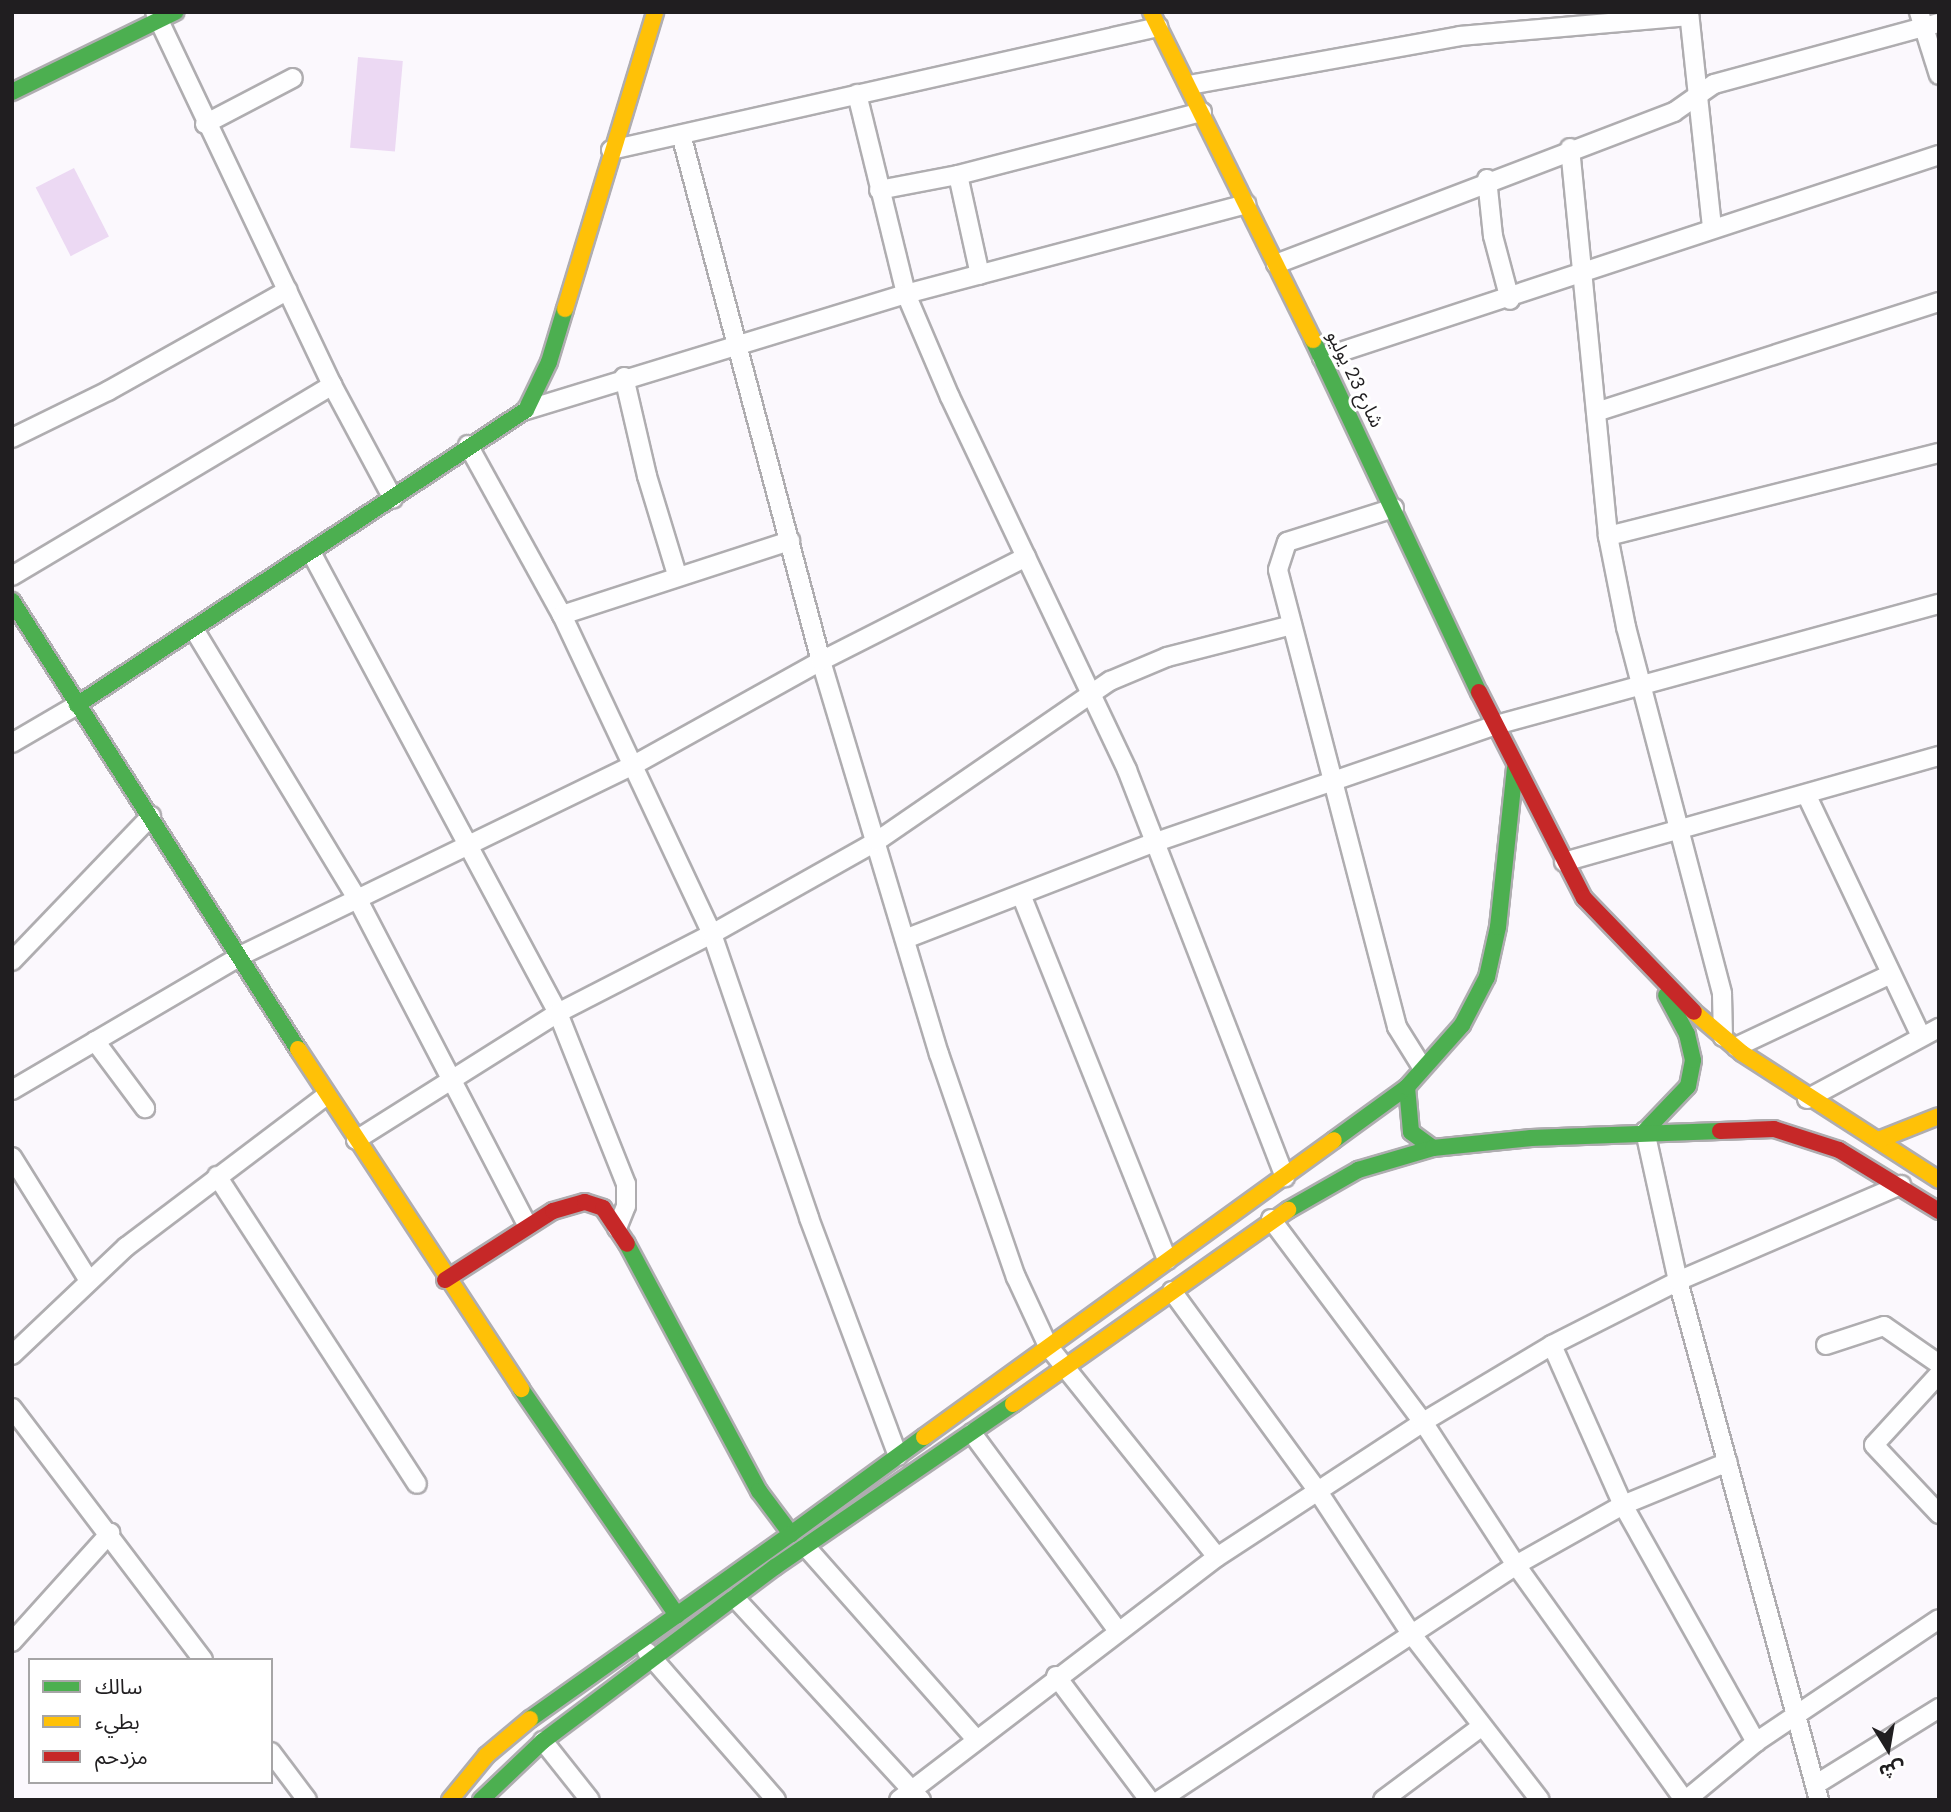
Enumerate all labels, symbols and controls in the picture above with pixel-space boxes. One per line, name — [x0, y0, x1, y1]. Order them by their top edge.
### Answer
street label: شارع 23 يوليو — [1322, 327, 1388, 431]
legend — [28, 1658, 273, 1784]
text: سالك — [95, 1673, 142, 1701]
text: بطيء — [95, 1708, 140, 1736]
north arrow — [1853, 1714, 1923, 1784]
text: مزدحم — [95, 1743, 148, 1771]
text: ش — [1877, 1755, 1907, 1785]

